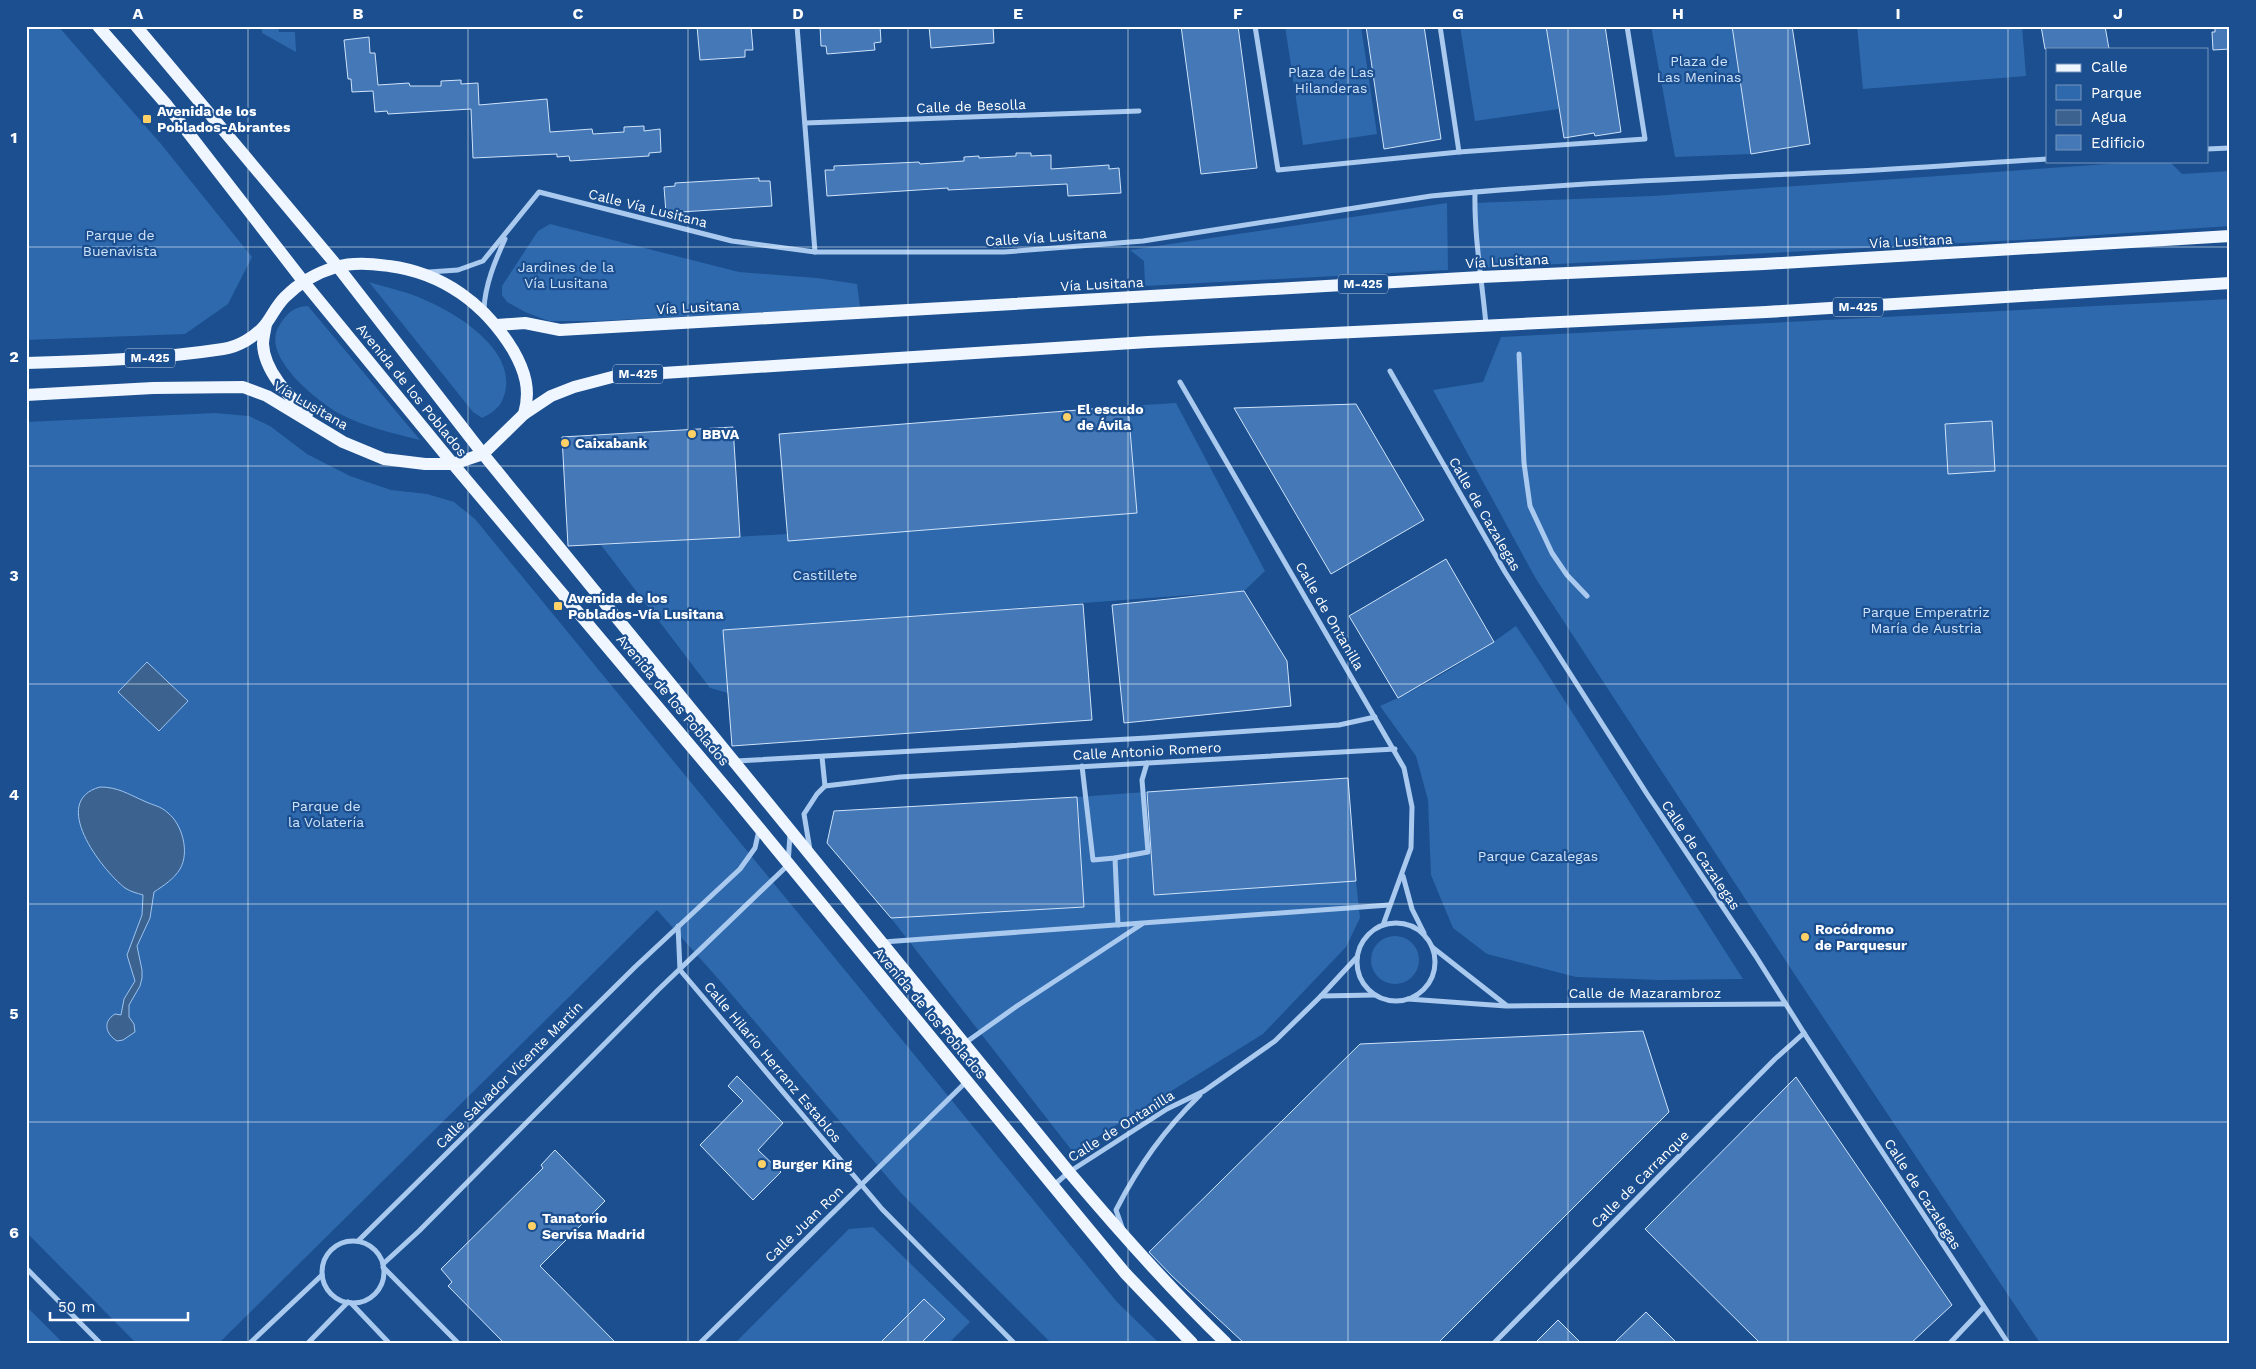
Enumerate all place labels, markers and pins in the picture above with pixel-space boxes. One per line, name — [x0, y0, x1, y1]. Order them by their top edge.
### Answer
place label: Avenida de los Poblados-Abrantes — [157, 103, 291, 135]
marker: Avenida de los Poblados-Abrantes — [141, 113, 153, 125]
place label: El escudo de Ávila — [1077, 401, 1144, 433]
marker: El escudo de Ávila — [1061, 411, 1073, 423]
place label: BBVA — [702, 426, 740, 442]
marker: BBVA — [686, 428, 698, 440]
place label: Caixabank — [575, 435, 648, 451]
marker: Caixabank — [559, 437, 571, 449]
place label: Avenida de los Poblados-Vía Lusitana — [568, 590, 724, 622]
marker: Avenida de los Poblados-Vía Lusitana — [552, 600, 564, 612]
place label: Rocódromo de Parquesur — [1815, 921, 1907, 953]
marker: Rocódromo de Parquesur — [1799, 931, 1811, 943]
place label: Burger King — [772, 1156, 852, 1172]
marker: Burger King — [756, 1158, 768, 1170]
place label: Tanatorio Servisa Madrid — [542, 1210, 645, 1242]
marker: Tanatorio Servisa Madrid — [526, 1220, 538, 1232]

